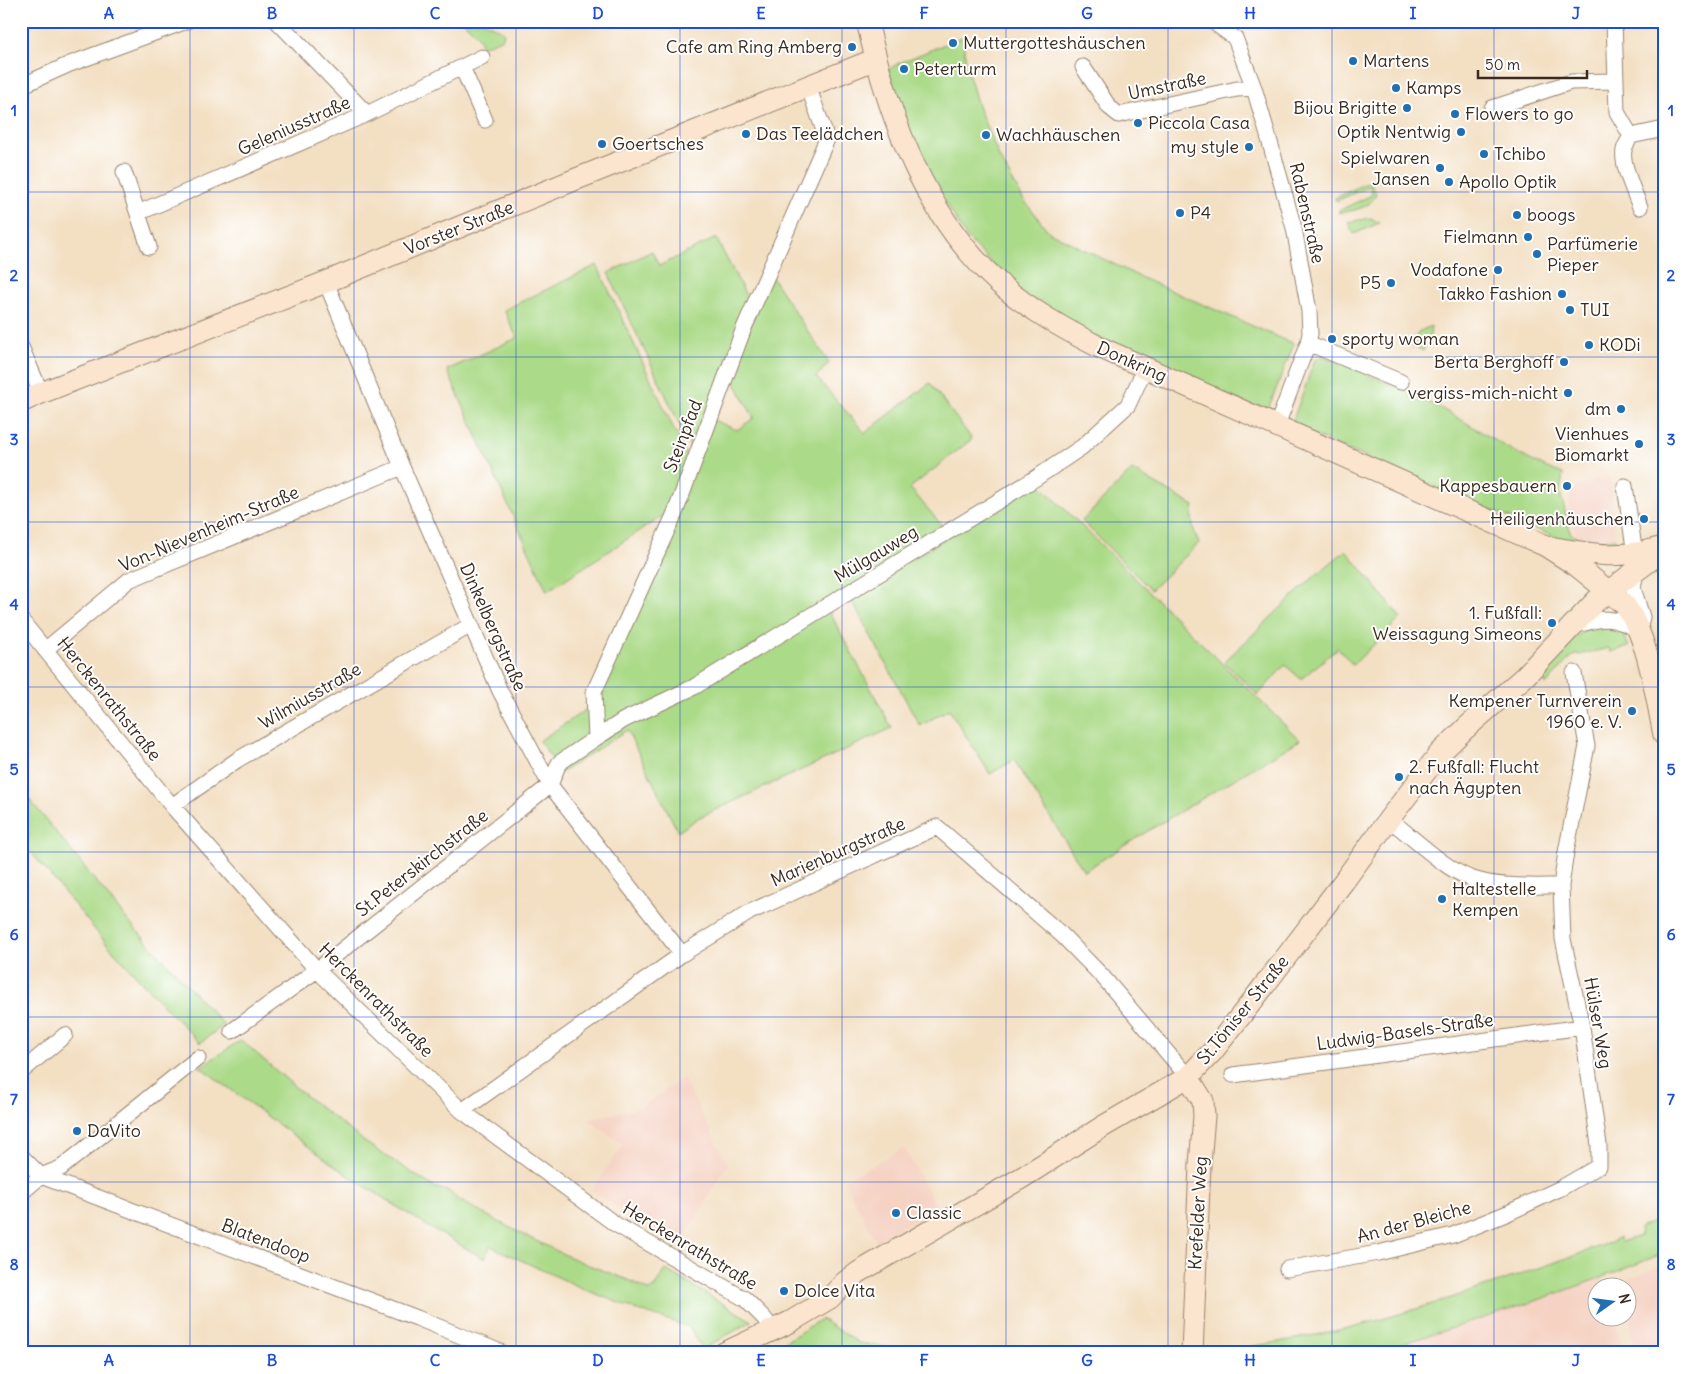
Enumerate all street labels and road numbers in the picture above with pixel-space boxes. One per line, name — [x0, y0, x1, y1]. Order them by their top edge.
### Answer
street label: Umstraße — [1126, 66, 1208, 105]
street label: Geleniusstraße — [234, 90, 354, 161]
street label: Rabenstraße — [1285, 160, 1330, 266]
street label: Vorster Straße — [401, 195, 517, 260]
street label: Donkring — [1094, 336, 1171, 387]
street label: Steinpfad — [658, 396, 707, 476]
street label: Von-Nievenheim-Straße — [115, 480, 302, 577]
street label: Mülgauweg — [830, 520, 922, 588]
street label: Dinkelbergstraße — [455, 559, 532, 695]
street label: Herckenrathstraße — [52, 632, 166, 765]
street label: Wilmiusstraße — [255, 657, 365, 734]
street label: St.Peterskirchstraße — [351, 804, 492, 921]
street label: Marienburgstraße — [767, 812, 909, 892]
street label: Herckenrathstraße — [314, 937, 439, 1062]
street label: St.Töniser Straße — [1192, 950, 1294, 1069]
street label: Hülser Weg — [1579, 975, 1618, 1070]
street label: Ludwig-Basels-Straße — [1315, 1008, 1495, 1055]
street label: Krefelder Weg — [1183, 1155, 1212, 1271]
street label: An der Bleiche — [1354, 1195, 1473, 1248]
street label: Herckenrathstraße — [619, 1196, 762, 1295]
street label: Blatendoop — [219, 1213, 314, 1268]

